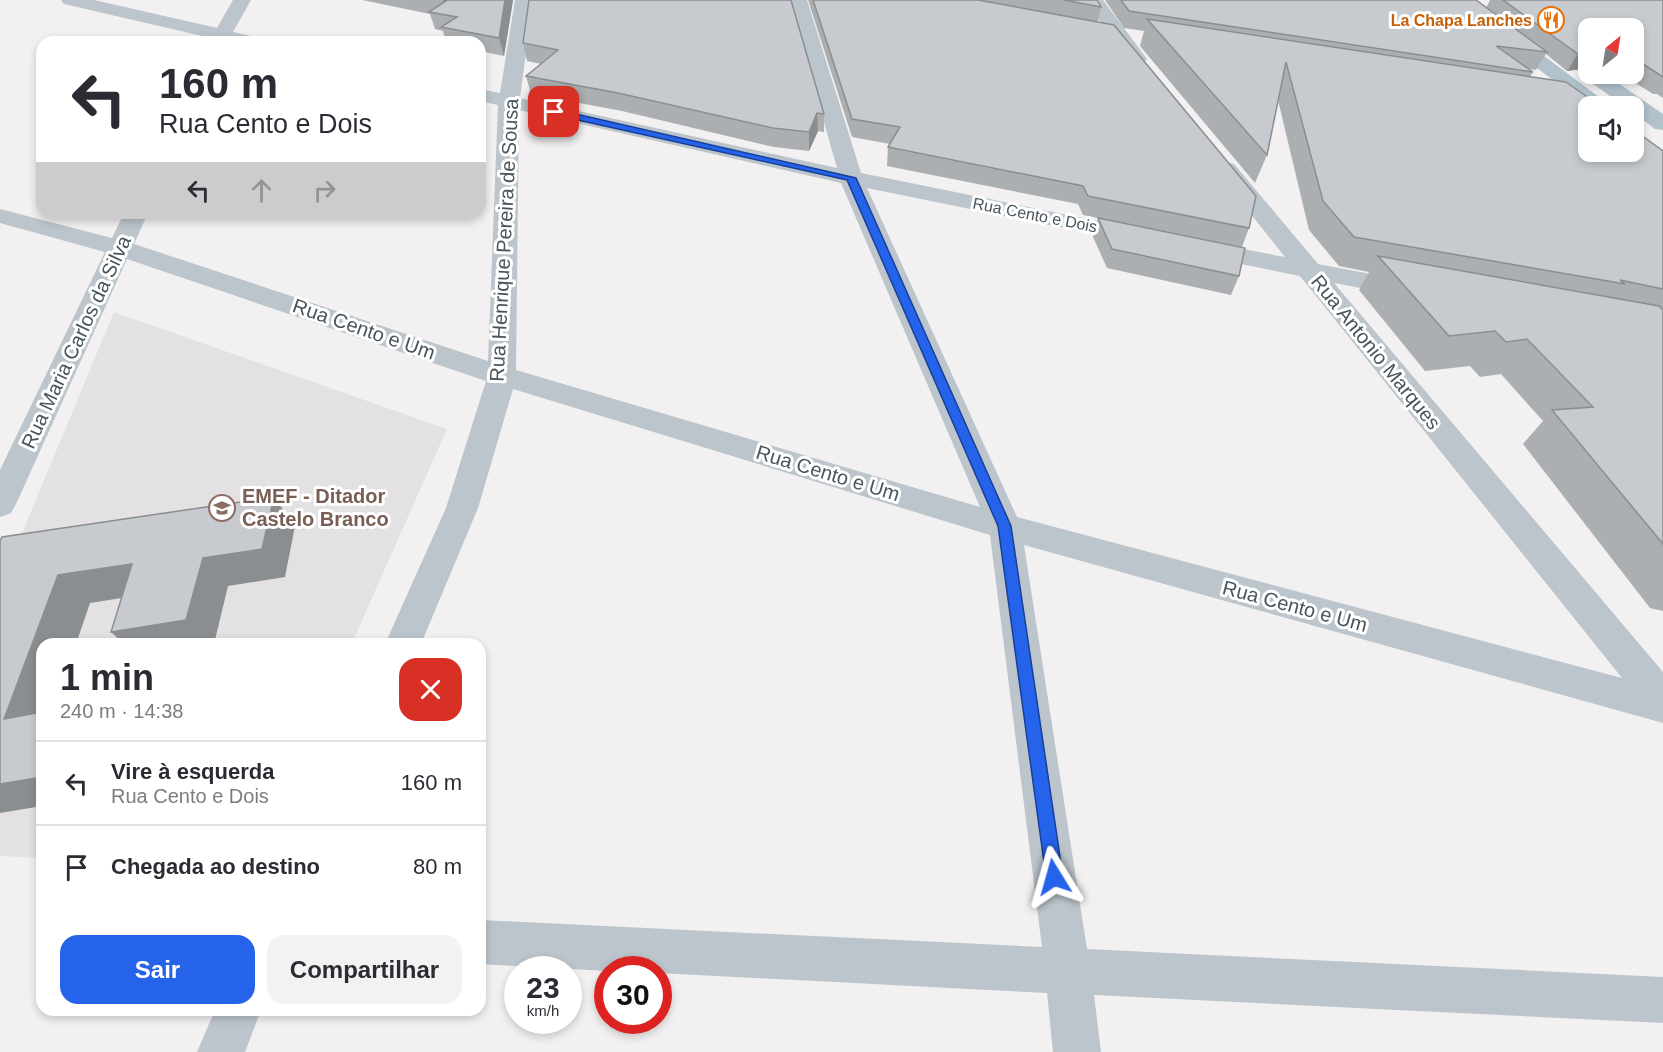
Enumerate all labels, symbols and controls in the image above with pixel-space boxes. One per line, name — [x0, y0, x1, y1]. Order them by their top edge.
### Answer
restaurant icon: La Chapa Lanches — [1536, 5, 1566, 35]
place label: La Chapa Lanches — [1391, 12, 1532, 29]
north arrow — [1578, 18, 1644, 84]
map controls — [1578, 18, 1644, 162]
icon: left — [60, 60, 138, 138]
text: 160 m — [159, 60, 278, 107]
pin — [528, 86, 579, 137]
icon: arrive — [537, 95, 570, 128]
button: sound — [1578, 96, 1644, 162]
street label: Rua Henrique Pereira de Sousa — [486, 97, 522, 382]
text: Rua Cento e Dois — [159, 109, 372, 139]
icon: left — [182, 174, 215, 207]
icon: ahead — [245, 174, 278, 207]
icon: right — [308, 174, 341, 207]
street label: Rua Cento e Dois — [971, 195, 1099, 235]
street label: Rua Maria Carlos da Silva — [17, 231, 135, 452]
street label: Rua Antonio Marques — [1307, 270, 1445, 434]
street label: Rua Cento e Um — [290, 294, 438, 364]
street label: Rua Cento e Um — [754, 441, 902, 505]
place label: EMEF - Ditador Castelo Branco — [242, 485, 389, 530]
school or university icon: EMEF - Ditador Castelo Branco — [207, 493, 237, 523]
street label: Rua Cento e Um — [1220, 576, 1370, 636]
text: 1 min — [60, 657, 154, 698]
button: close — [399, 658, 462, 721]
text: 240 m · 14:38 — [60, 700, 183, 722]
text: Vire à esquerda — [111, 759, 274, 784]
icon: left — [60, 767, 93, 800]
text: 160 m — [401, 770, 462, 795]
text: Rua Cento e Dois — [111, 785, 269, 807]
position arrow — [1022, 845, 1086, 909]
icon: arrive — [60, 851, 93, 884]
text: Chegada ao destino — [111, 854, 320, 879]
text: 80 m — [413, 854, 462, 879]
button: Sair — [60, 935, 255, 1004]
button: Compartilhar — [267, 935, 462, 1004]
speed limit sign: 30 — [594, 956, 672, 1034]
text: 23 — [526, 971, 560, 1004]
text: km/h — [527, 1002, 559, 1019]

